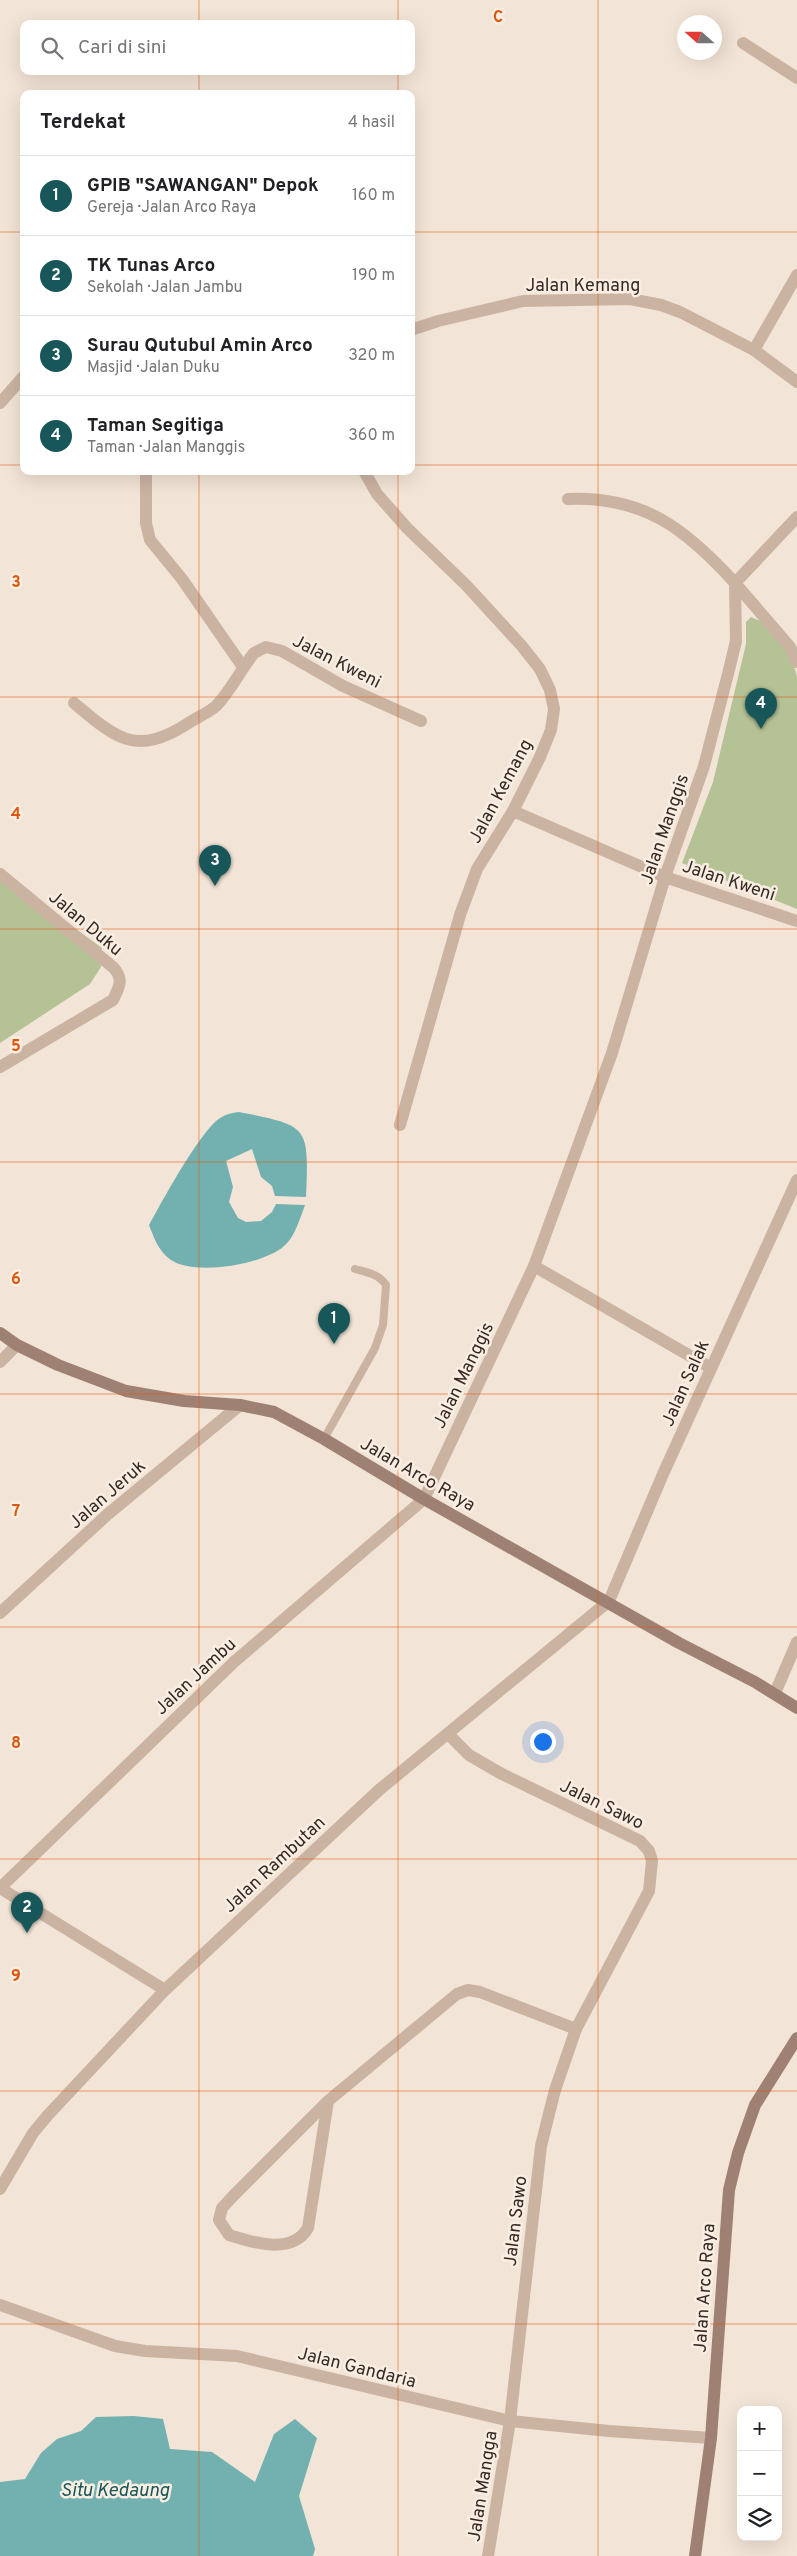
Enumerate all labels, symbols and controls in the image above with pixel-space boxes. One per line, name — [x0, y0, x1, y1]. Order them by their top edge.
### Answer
text: C — [493, 8, 503, 28]
north arrow — [677, 15, 722, 60]
search box — [20, 20, 415, 75]
icon: search — [38, 34, 66, 62]
text: Cari di sini — [78, 36, 166, 60]
text: Terdekat — [40, 109, 126, 136]
text: 4 hasil — [348, 113, 395, 133]
text: GPIB "SAWANGAN" Depok — [87, 174, 319, 198]
text: 1 — [53, 186, 59, 206]
text: 160 m — [352, 186, 395, 206]
text: Gereja · Jalan Arco Raya — [87, 198, 256, 218]
text: TK Tunas Arco — [87, 254, 215, 278]
text: 2 — [51, 266, 61, 286]
text: 190 m — [352, 266, 395, 286]
street label: Jalan Kemang — [526, 275, 640, 298]
text: Sekolah · Jalan Jambu — [87, 278, 243, 298]
text: Surau Qutubul Amin Arco — [87, 334, 313, 358]
text: 3 — [51, 346, 61, 366]
text: 320 m — [348, 346, 395, 366]
text: Masjid · Jalan Duku — [87, 358, 220, 378]
text: Taman Segitiga — [87, 414, 224, 438]
text: 4 — [51, 426, 61, 446]
text: 360 m — [348, 426, 395, 446]
text: Taman · Jalan Manggis — [87, 438, 245, 458]
text: 3 — [11, 573, 21, 593]
street label: Jalan Kweni — [288, 630, 385, 695]
pin: 4 — [745, 688, 777, 729]
street label: Jalan Kemang — [464, 736, 538, 848]
street label: Jalan Manggis — [636, 771, 695, 888]
text: 4 — [11, 805, 21, 825]
pin: 3 — [199, 845, 231, 886]
street label: Jalan Kweni — [679, 856, 778, 907]
street label: Jalan Duku — [43, 886, 127, 962]
text: 5 — [11, 1037, 21, 1057]
text: 6 — [11, 1270, 21, 1290]
pin: 1 — [318, 1303, 350, 1344]
street label: Jalan Manggis — [429, 1319, 500, 1433]
street label: Jalan Salak — [657, 1337, 716, 1430]
street label: Jalan Arco Raya — [355, 1433, 479, 1518]
street label: Jalan Jeruk — [65, 1456, 151, 1535]
text: 7 — [12, 1502, 20, 1522]
street label: Jalan Jambu — [150, 1634, 242, 1721]
your location — [530, 1729, 556, 1755]
text: 8 — [11, 1734, 21, 1754]
street label: Jalan Sawo — [555, 1775, 647, 1836]
street label: Jalan Rambutan — [219, 1812, 331, 1918]
pin: 2 — [11, 1892, 43, 1933]
text: 9 — [11, 1967, 21, 1987]
street label: Jalan Sawo — [500, 2175, 533, 2268]
street label: Jalan Arco Raya — [690, 2223, 721, 2353]
street label: Jalan Gandaria — [295, 2343, 418, 2394]
map controls — [737, 2406, 782, 2541]
button: + — [737, 2406, 782, 2451]
street label: Jalan Mangga — [463, 2429, 504, 2543]
button: − — [737, 2451, 782, 2496]
water label: Situ Kedaung — [61, 2479, 170, 2503]
button: layers — [737, 2496, 782, 2541]

